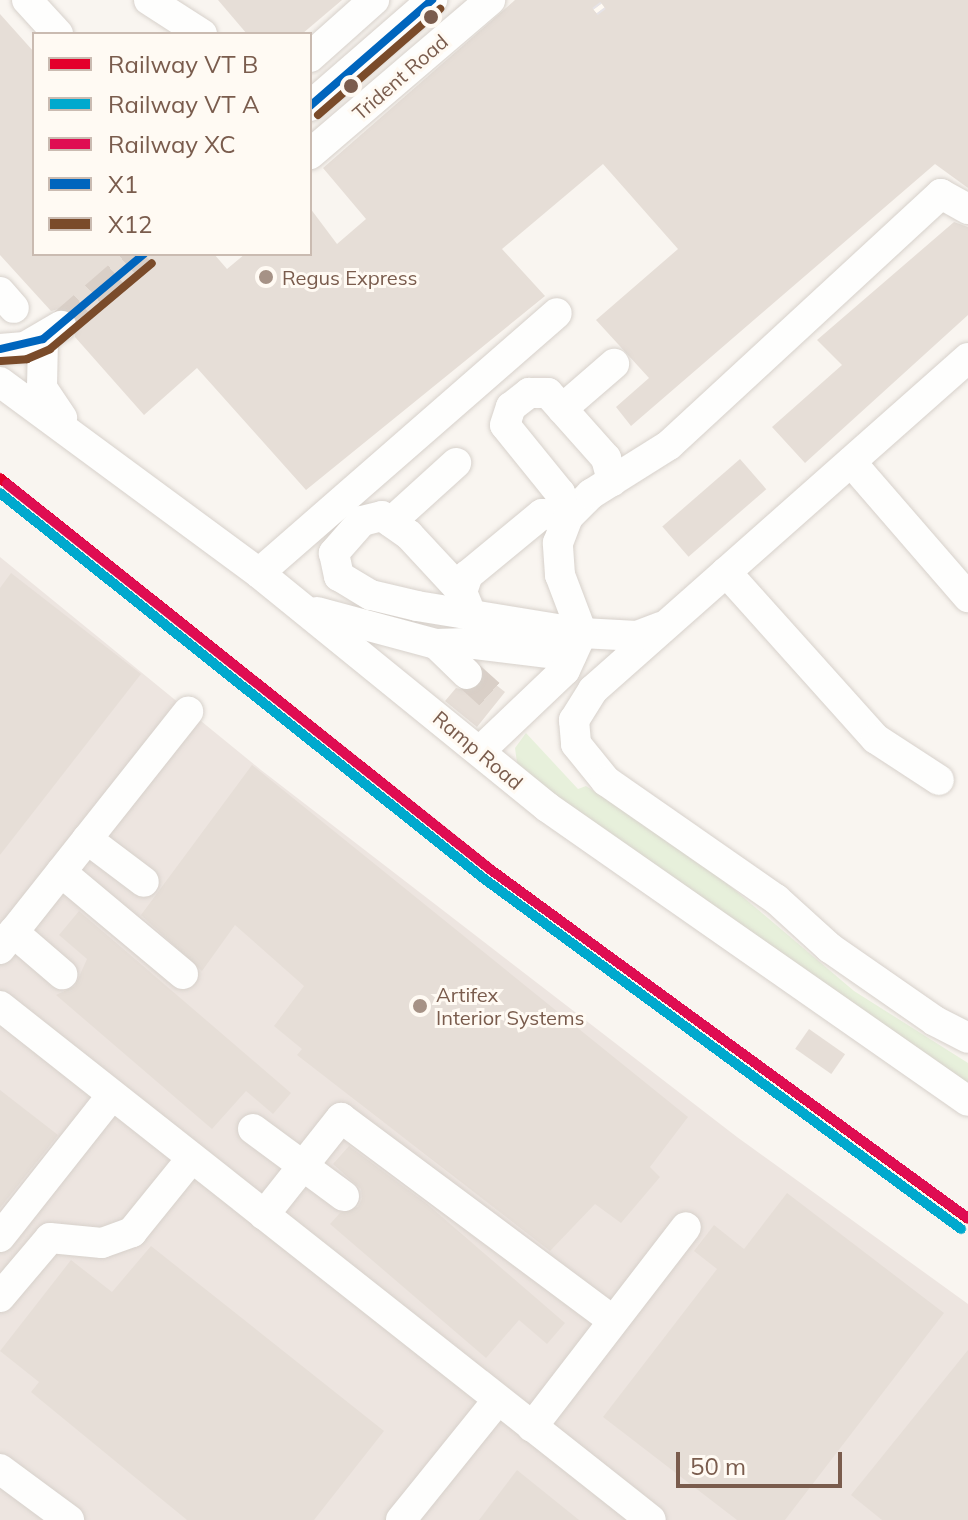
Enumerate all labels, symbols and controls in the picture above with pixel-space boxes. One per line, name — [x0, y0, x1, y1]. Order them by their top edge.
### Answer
unlabelled marker — [423, 9, 439, 25]
street label: Trident Road — [347, 29, 453, 125]
legend — [32, 32, 312, 256]
text: Railway VT B — [108, 49, 258, 79]
unlabelled marker — [343, 78, 359, 94]
text: Railway VT A — [108, 89, 260, 119]
text: Railway XC — [108, 129, 236, 159]
text: X1 — [108, 169, 138, 199]
text: X12 — [108, 209, 152, 239]
place label: Regus Express — [282, 265, 418, 289]
marker: Regus Express — [257, 268, 275, 286]
street label: Ramp Road — [428, 706, 528, 794]
place label: Artifex Interior Systems — [436, 982, 584, 1029]
marker: Artifex Interior Systems — [411, 997, 429, 1015]
scale bar — [680, 1436, 846, 1486]
text: 50 m — [690, 1451, 746, 1481]

